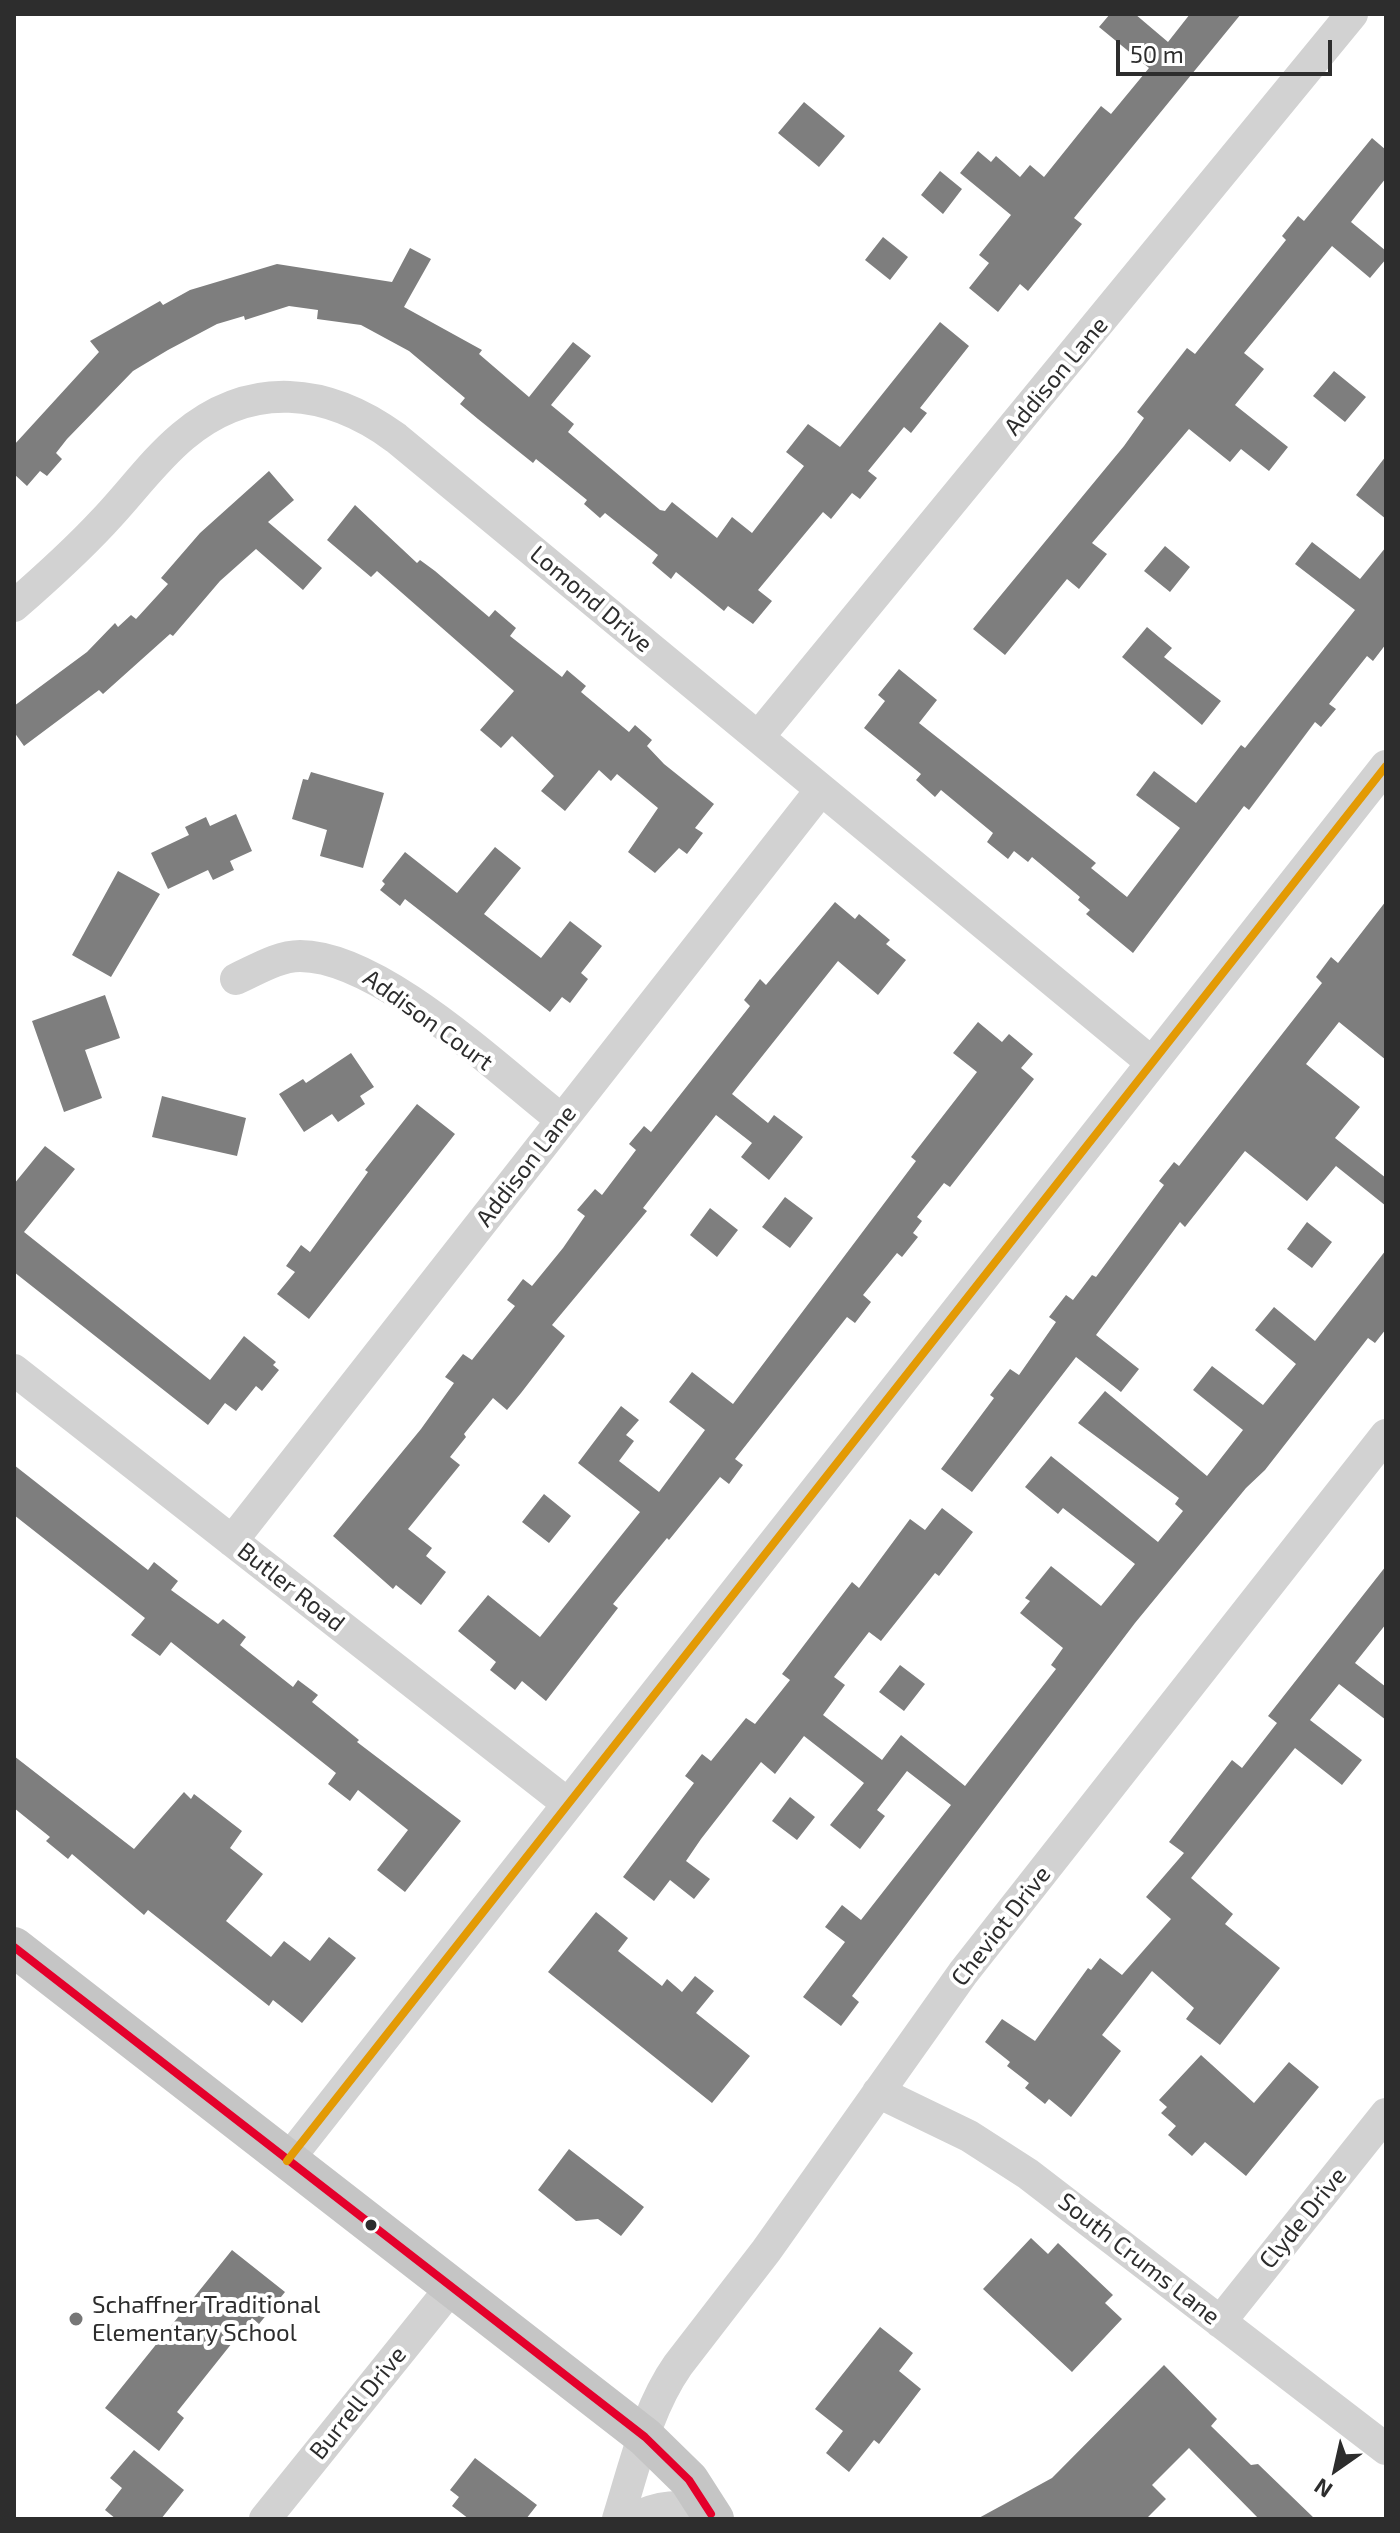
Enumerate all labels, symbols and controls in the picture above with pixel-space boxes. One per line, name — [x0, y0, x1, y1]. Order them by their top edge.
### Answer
scale bar — [1120, 24, 1336, 74]
text: 50 m — [1130, 39, 1184, 68]
street label: Addison Lane — [998, 311, 1114, 441]
street label: Lomond Drive — [524, 540, 658, 658]
street label: Addison Court — [358, 963, 498, 1077]
street label: Addison Lane — [470, 1100, 582, 1232]
street label: Butler Road — [232, 1536, 350, 1638]
street label: Cheviot Drive — [945, 1860, 1057, 1992]
street label: Clyde Drive — [1253, 2162, 1353, 2274]
street label: South Crums Lane — [1052, 2187, 1226, 2331]
unlabelled marker — [363, 2217, 379, 2233]
place label: Schaffner Traditional Elementary School — [92, 2291, 320, 2347]
marker: Schaffner Traditional Elementary School — [67, 2310, 85, 2328]
street label: Burrell Drive — [304, 2341, 412, 2465]
north arrow — [1296, 2429, 1376, 2509]
text: N — [1309, 2474, 1336, 2504]

